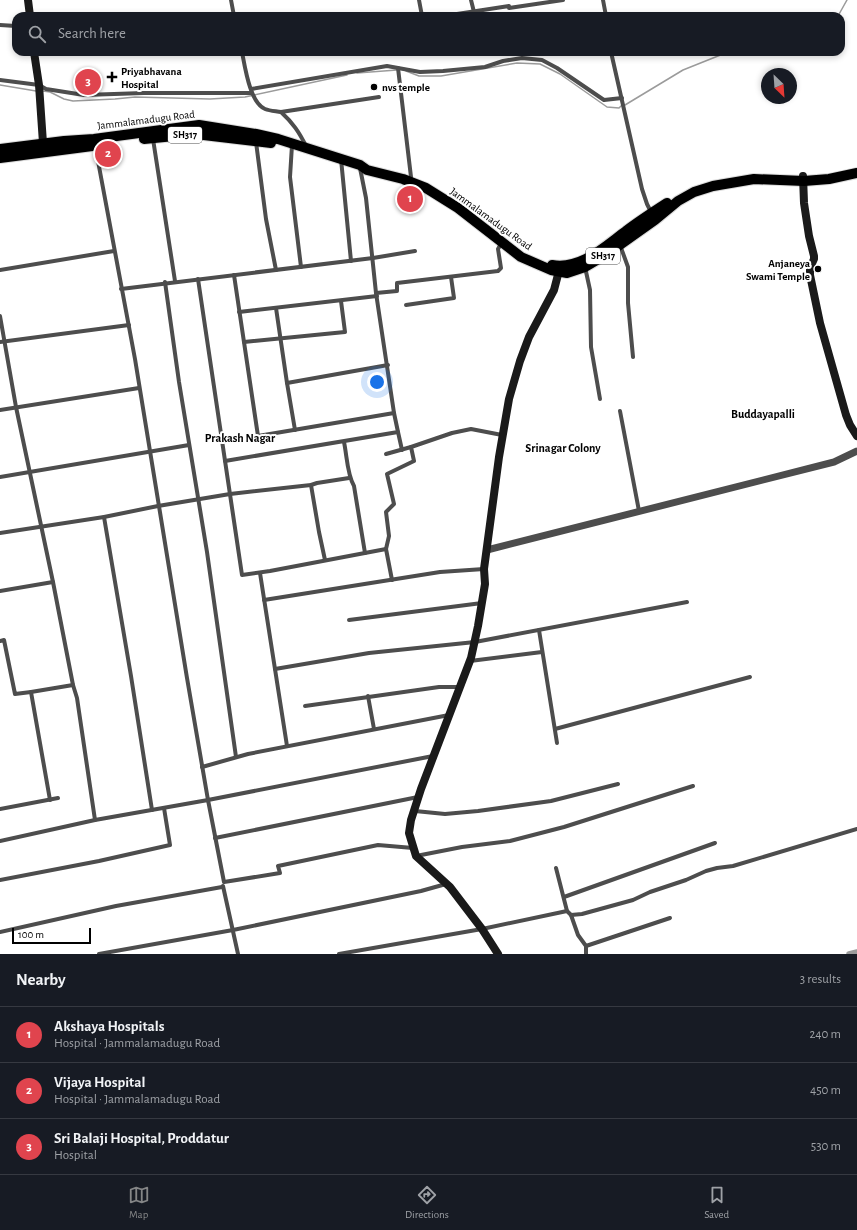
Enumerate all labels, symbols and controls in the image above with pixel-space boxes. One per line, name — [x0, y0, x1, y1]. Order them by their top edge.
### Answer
search box — [12, 12, 845, 56]
icon: search — [26, 23, 48, 45]
text: Search here — [58, 26, 126, 41]
place label: Priyabhavana Hospital — [121, 66, 182, 90]
pin: 3 — [75, 67, 101, 97]
north arrow — [761, 68, 797, 104]
marker: Priyabhavana Hospital — [106, 71, 118, 83]
marker: nvs temple — [369, 82, 379, 92]
place label: nvs temple — [382, 82, 430, 93]
street label: Jammalamadugu Road — [97, 109, 196, 131]
road number: SH317 — [168, 127, 202, 143]
pin: 2 — [95, 139, 121, 169]
pin: 1 — [397, 184, 423, 214]
street label: Jammalamadugu Road — [448, 186, 534, 253]
road number: SH317 — [586, 248, 620, 264]
place label: Anjaneya Swami Temple — [746, 258, 811, 282]
marker: Anjaneya Swami Temple — [813, 264, 823, 274]
your location — [367, 372, 387, 392]
district label: Buddayapalli — [731, 408, 795, 421]
district label: Prakash Nagar — [205, 432, 276, 444]
district label: Srinagar Colony — [525, 442, 601, 455]
scale bar — [12, 926, 91, 945]
text: 100 m — [18, 929, 44, 940]
text: Nearby — [16, 971, 66, 988]
text: 3 results — [800, 973, 841, 986]
text: Akshaya Hospitals — [54, 1019, 164, 1034]
text: 1 — [27, 1028, 31, 1041]
text: 240 m — [809, 1028, 841, 1041]
text: Hospital · Jammalamadugu Road — [54, 1037, 220, 1050]
text: Vijaya Hospital — [54, 1075, 145, 1090]
text: 2 — [26, 1084, 32, 1097]
text: 450 m — [810, 1084, 841, 1097]
text: Hospital · Jammalamadugu Road — [54, 1093, 220, 1106]
text: Sri Balaji Hospital, Proddatur — [54, 1131, 229, 1146]
text: 3 — [26, 1140, 32, 1153]
text: 530 m — [811, 1140, 841, 1153]
text: Hospital — [54, 1149, 97, 1162]
tab: Map — [128, 1184, 150, 1221]
tab: Directions — [405, 1184, 449, 1221]
tab: Saved — [704, 1184, 729, 1221]

